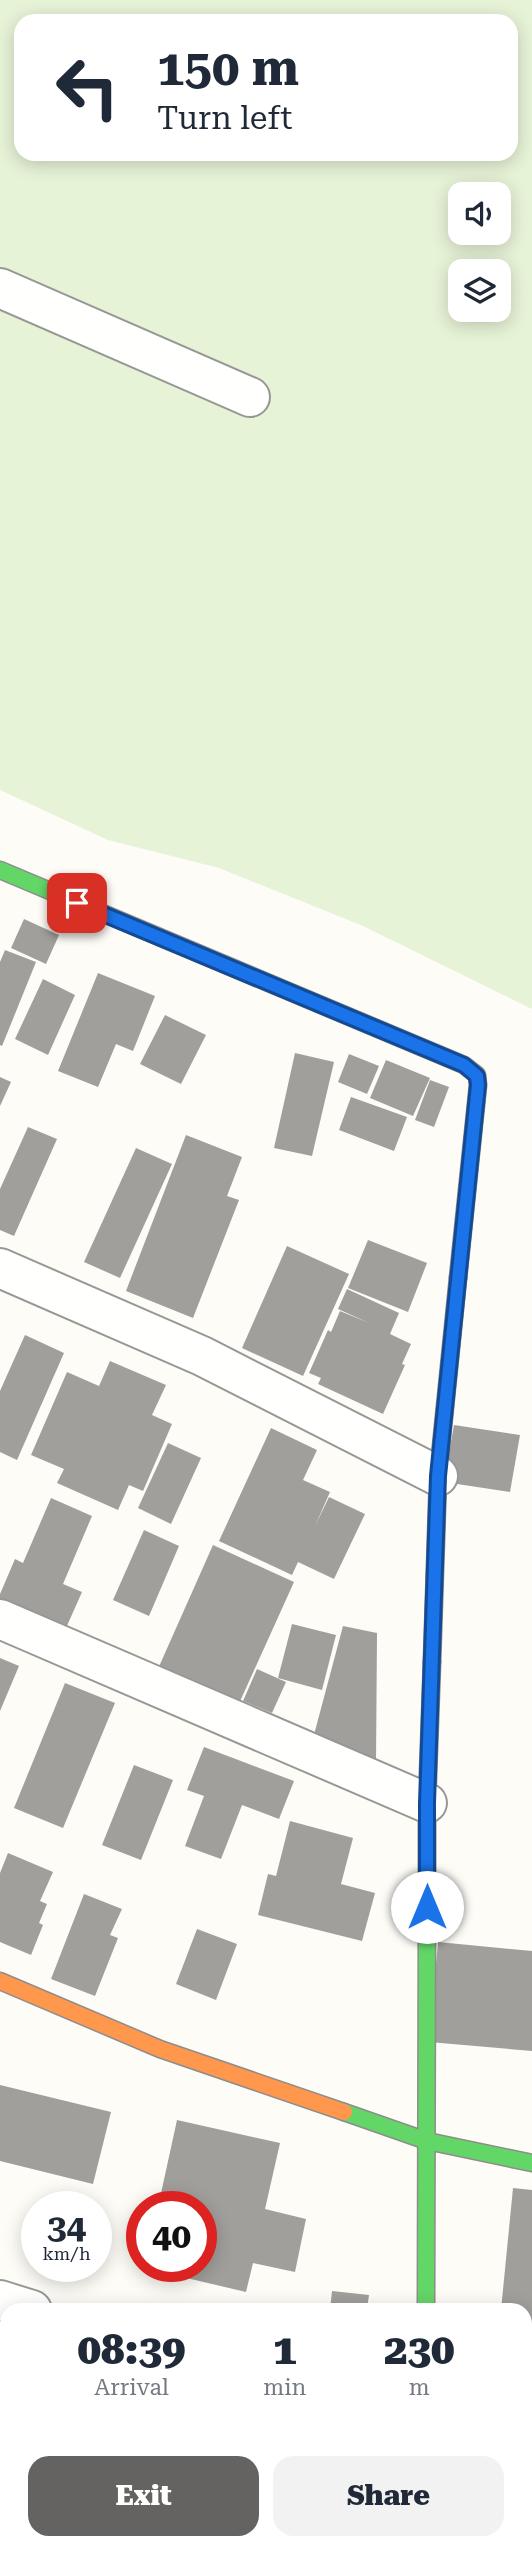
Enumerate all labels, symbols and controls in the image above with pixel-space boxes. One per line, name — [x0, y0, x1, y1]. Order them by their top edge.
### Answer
text: 150 m — [157, 40, 299, 97]
icon: left — [42, 42, 133, 133]
text: Turn left — [157, 99, 292, 137]
map controls — [448, 182, 511, 322]
button: sound — [448, 182, 511, 245]
button: layers — [448, 259, 511, 322]
pin — [47, 873, 107, 933]
icon: arrive — [58, 884, 96, 922]
position arrow — [390, 1870, 464, 1944]
speed limit sign: 40 — [126, 2191, 217, 2282]
text: 34 — [47, 2207, 86, 2248]
text: km/h — [42, 2243, 91, 2264]
text: 08:39 — [78, 2325, 186, 2374]
text: 1 — [273, 2325, 297, 2374]
text: 230 — [384, 2325, 454, 2374]
text: Arrival — [94, 2374, 169, 2401]
text: min — [263, 2374, 306, 2401]
text: m — [409, 2374, 430, 2401]
button: Exit — [28, 2456, 259, 2536]
button: Share — [273, 2456, 504, 2536]

